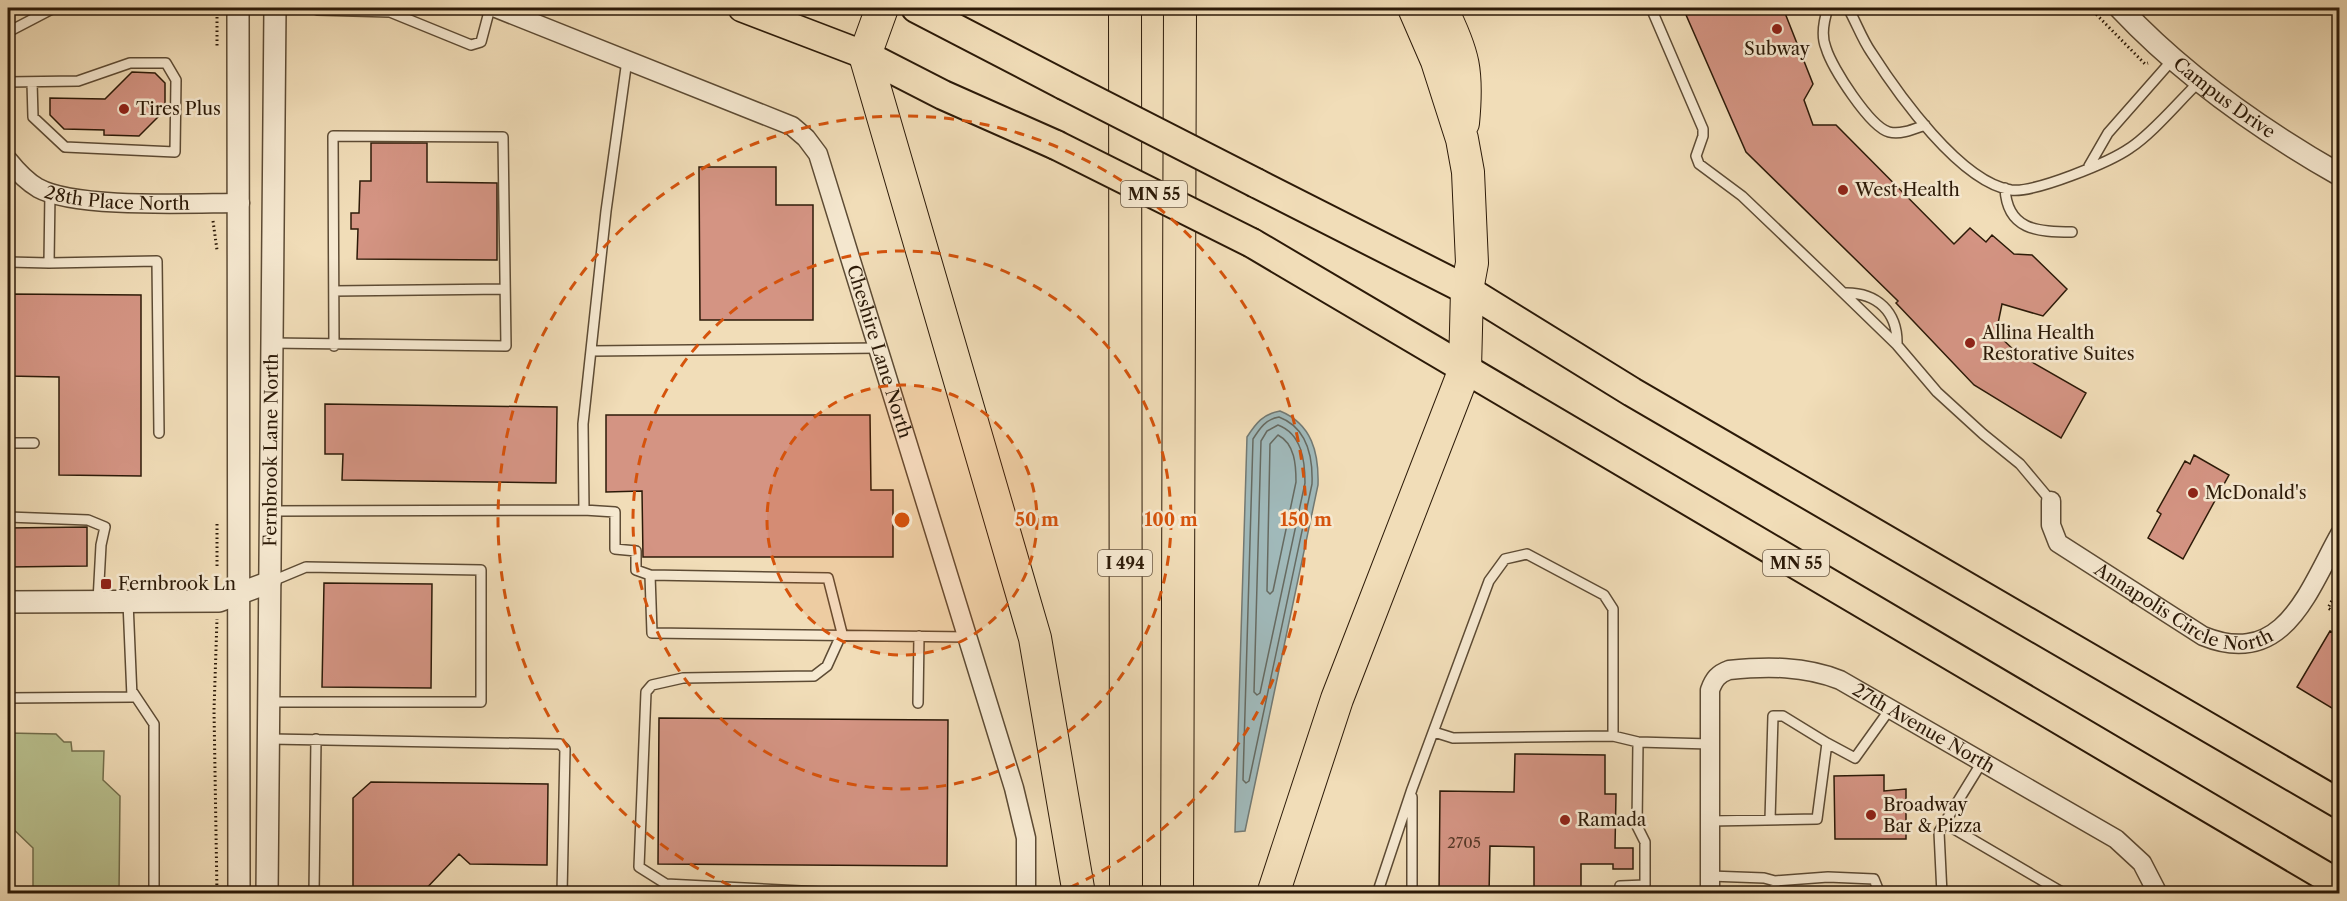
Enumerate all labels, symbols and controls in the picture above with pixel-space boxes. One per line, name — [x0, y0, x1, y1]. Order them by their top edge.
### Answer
marker: Subway — [1770, 22, 1784, 36]
place label: Subway — [1744, 38, 1811, 60]
street label: Campus Drive — [2169, 53, 2279, 143]
place label: Tires Plus — [136, 98, 221, 120]
marker: Tires Plus — [117, 102, 131, 116]
place label: West Health — [1854, 179, 1960, 201]
street label: 28th Place North — [42, 181, 190, 215]
road number: MN 55 — [1121, 181, 1187, 207]
marker: West Health — [1836, 183, 1850, 197]
street label: Cheshire Lane North — [842, 262, 916, 441]
place label: Allina Health Restorative Suites — [1981, 322, 2135, 365]
marker: Allina Health Restorative Suites — [1963, 336, 1977, 350]
street label: Fernbrook Lane North — [259, 353, 283, 547]
place label: McDonald's — [2205, 482, 2307, 504]
marker: McDonald's — [2186, 486, 2200, 500]
text: 50 m — [1015, 509, 1059, 531]
text: 100 m — [1144, 509, 1198, 531]
text: 150 m — [1280, 509, 1332, 531]
centre of rings — [892, 510, 912, 530]
road number: I 494 — [1098, 550, 1152, 576]
road number: MN 55 — [1763, 550, 1829, 576]
street label: Annapolis Circle North — [2090, 558, 2277, 655]
place label: Fernbrook Ln — [118, 573, 236, 595]
marker: Fernbrook Ln — [99, 577, 113, 591]
street label: 27th Avenue North — [1849, 679, 1999, 778]
place label: Broadway Bar & Pizza — [1883, 794, 1982, 837]
marker: Broadway Bar & Pizza — [1864, 808, 1878, 822]
place label: Ramada — [1577, 809, 1647, 831]
marker: Ramada — [1558, 813, 1572, 827]
house number: 2705 — [1447, 833, 1481, 852]

